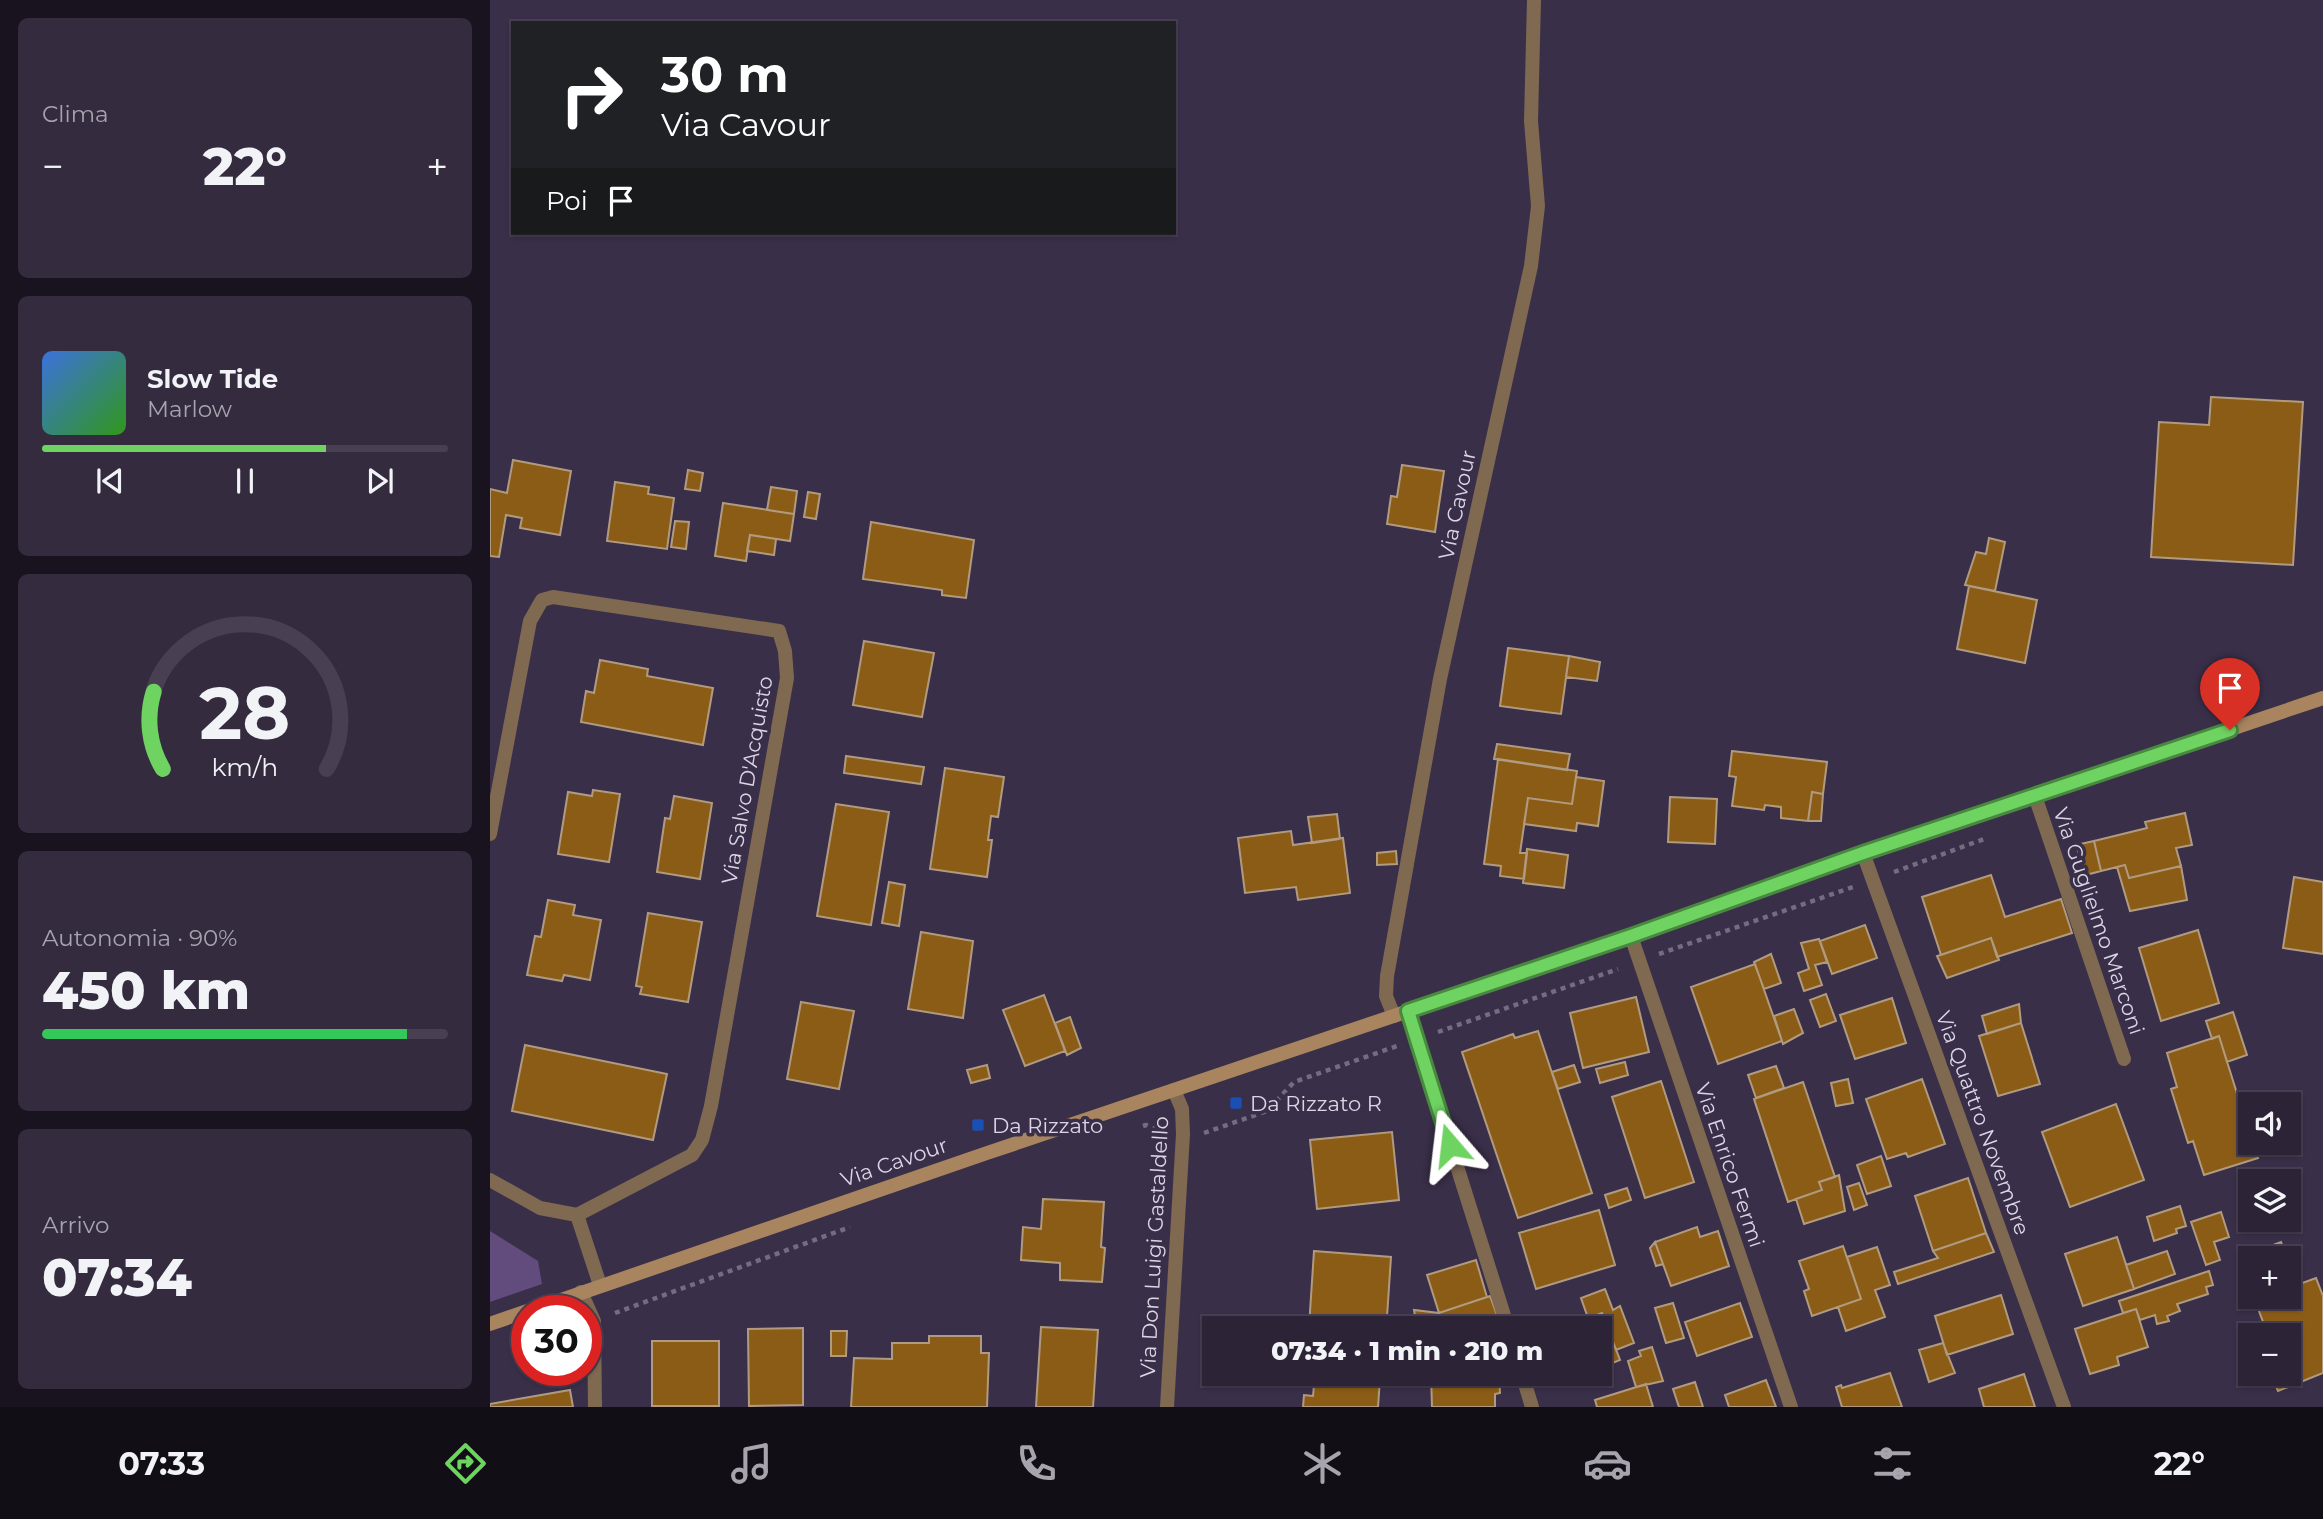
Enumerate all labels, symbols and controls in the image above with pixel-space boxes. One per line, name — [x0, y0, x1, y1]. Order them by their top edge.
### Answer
text: 30 m — [661, 45, 789, 104]
icon: right — [546, 49, 637, 140]
text: Clima — [42, 100, 109, 128]
text: Via Cavour — [661, 105, 831, 144]
text: 22° — [203, 135, 287, 198]
text: − — [42, 143, 64, 190]
text: + — [426, 143, 448, 190]
icon: arrive — [602, 182, 640, 220]
text: Poi — [546, 185, 588, 217]
text: Slow Tide — [147, 363, 278, 395]
text: Marlow — [147, 395, 232, 423]
street label: Via Cavour — [1433, 448, 1481, 562]
icon: previous — [91, 462, 129, 500]
icon: pause — [226, 462, 264, 500]
icon: next — [361, 462, 399, 500]
pin — [2200, 658, 2260, 730]
icon: arrive — [2211, 669, 2249, 707]
text: 28 — [200, 670, 291, 758]
street label: Via Salvo D'Acquisto — [716, 674, 778, 886]
text: km/h — [212, 752, 278, 782]
street label: Via Guglielmo Marconi — [2048, 804, 2150, 1038]
text: Autonomia · 90% — [42, 924, 237, 952]
text: 450 km — [42, 959, 250, 1022]
street label: Via Quattro Novembre — [1931, 1008, 2035, 1238]
street label: Via Enrico Fermi — [1690, 1080, 1770, 1250]
place label: Da Rizzato R — [1250, 1091, 1382, 1116]
map controls — [2238, 1092, 2301, 1386]
button: sound — [2238, 1092, 2301, 1155]
marker: Da Rizzato R — [1228, 1095, 1244, 1111]
position arrow — [1413, 1108, 1487, 1182]
place label: Da Rizzato — [992, 1113, 1103, 1138]
street label: Via Don Luigi Gastaldello — [1135, 1116, 1173, 1378]
marker: Da Rizzato — [970, 1117, 986, 1133]
street label: Via Cavour — [837, 1132, 951, 1192]
button: layers — [2238, 1169, 2301, 1232]
text: Arrivo — [42, 1211, 109, 1239]
text: 07:34 — [42, 1246, 192, 1309]
button: + — [2238, 1246, 2301, 1309]
speed limit sign: 30 — [511, 1295, 602, 1386]
button: − — [2238, 1323, 2301, 1386]
text: 07:34 · 1 min · 210 m — [1271, 1335, 1543, 1367]
icon: directions — [441, 1439, 490, 1488]
icon: music — [727, 1439, 776, 1488]
icon: phone — [1012, 1439, 1061, 1488]
icon: climate — [1298, 1439, 1347, 1488]
icon: car — [1583, 1439, 1632, 1488]
icon: filters — [1868, 1439, 1917, 1488]
text: 07:33 — [118, 1444, 205, 1483]
text: 22° — [2154, 1444, 2205, 1483]

